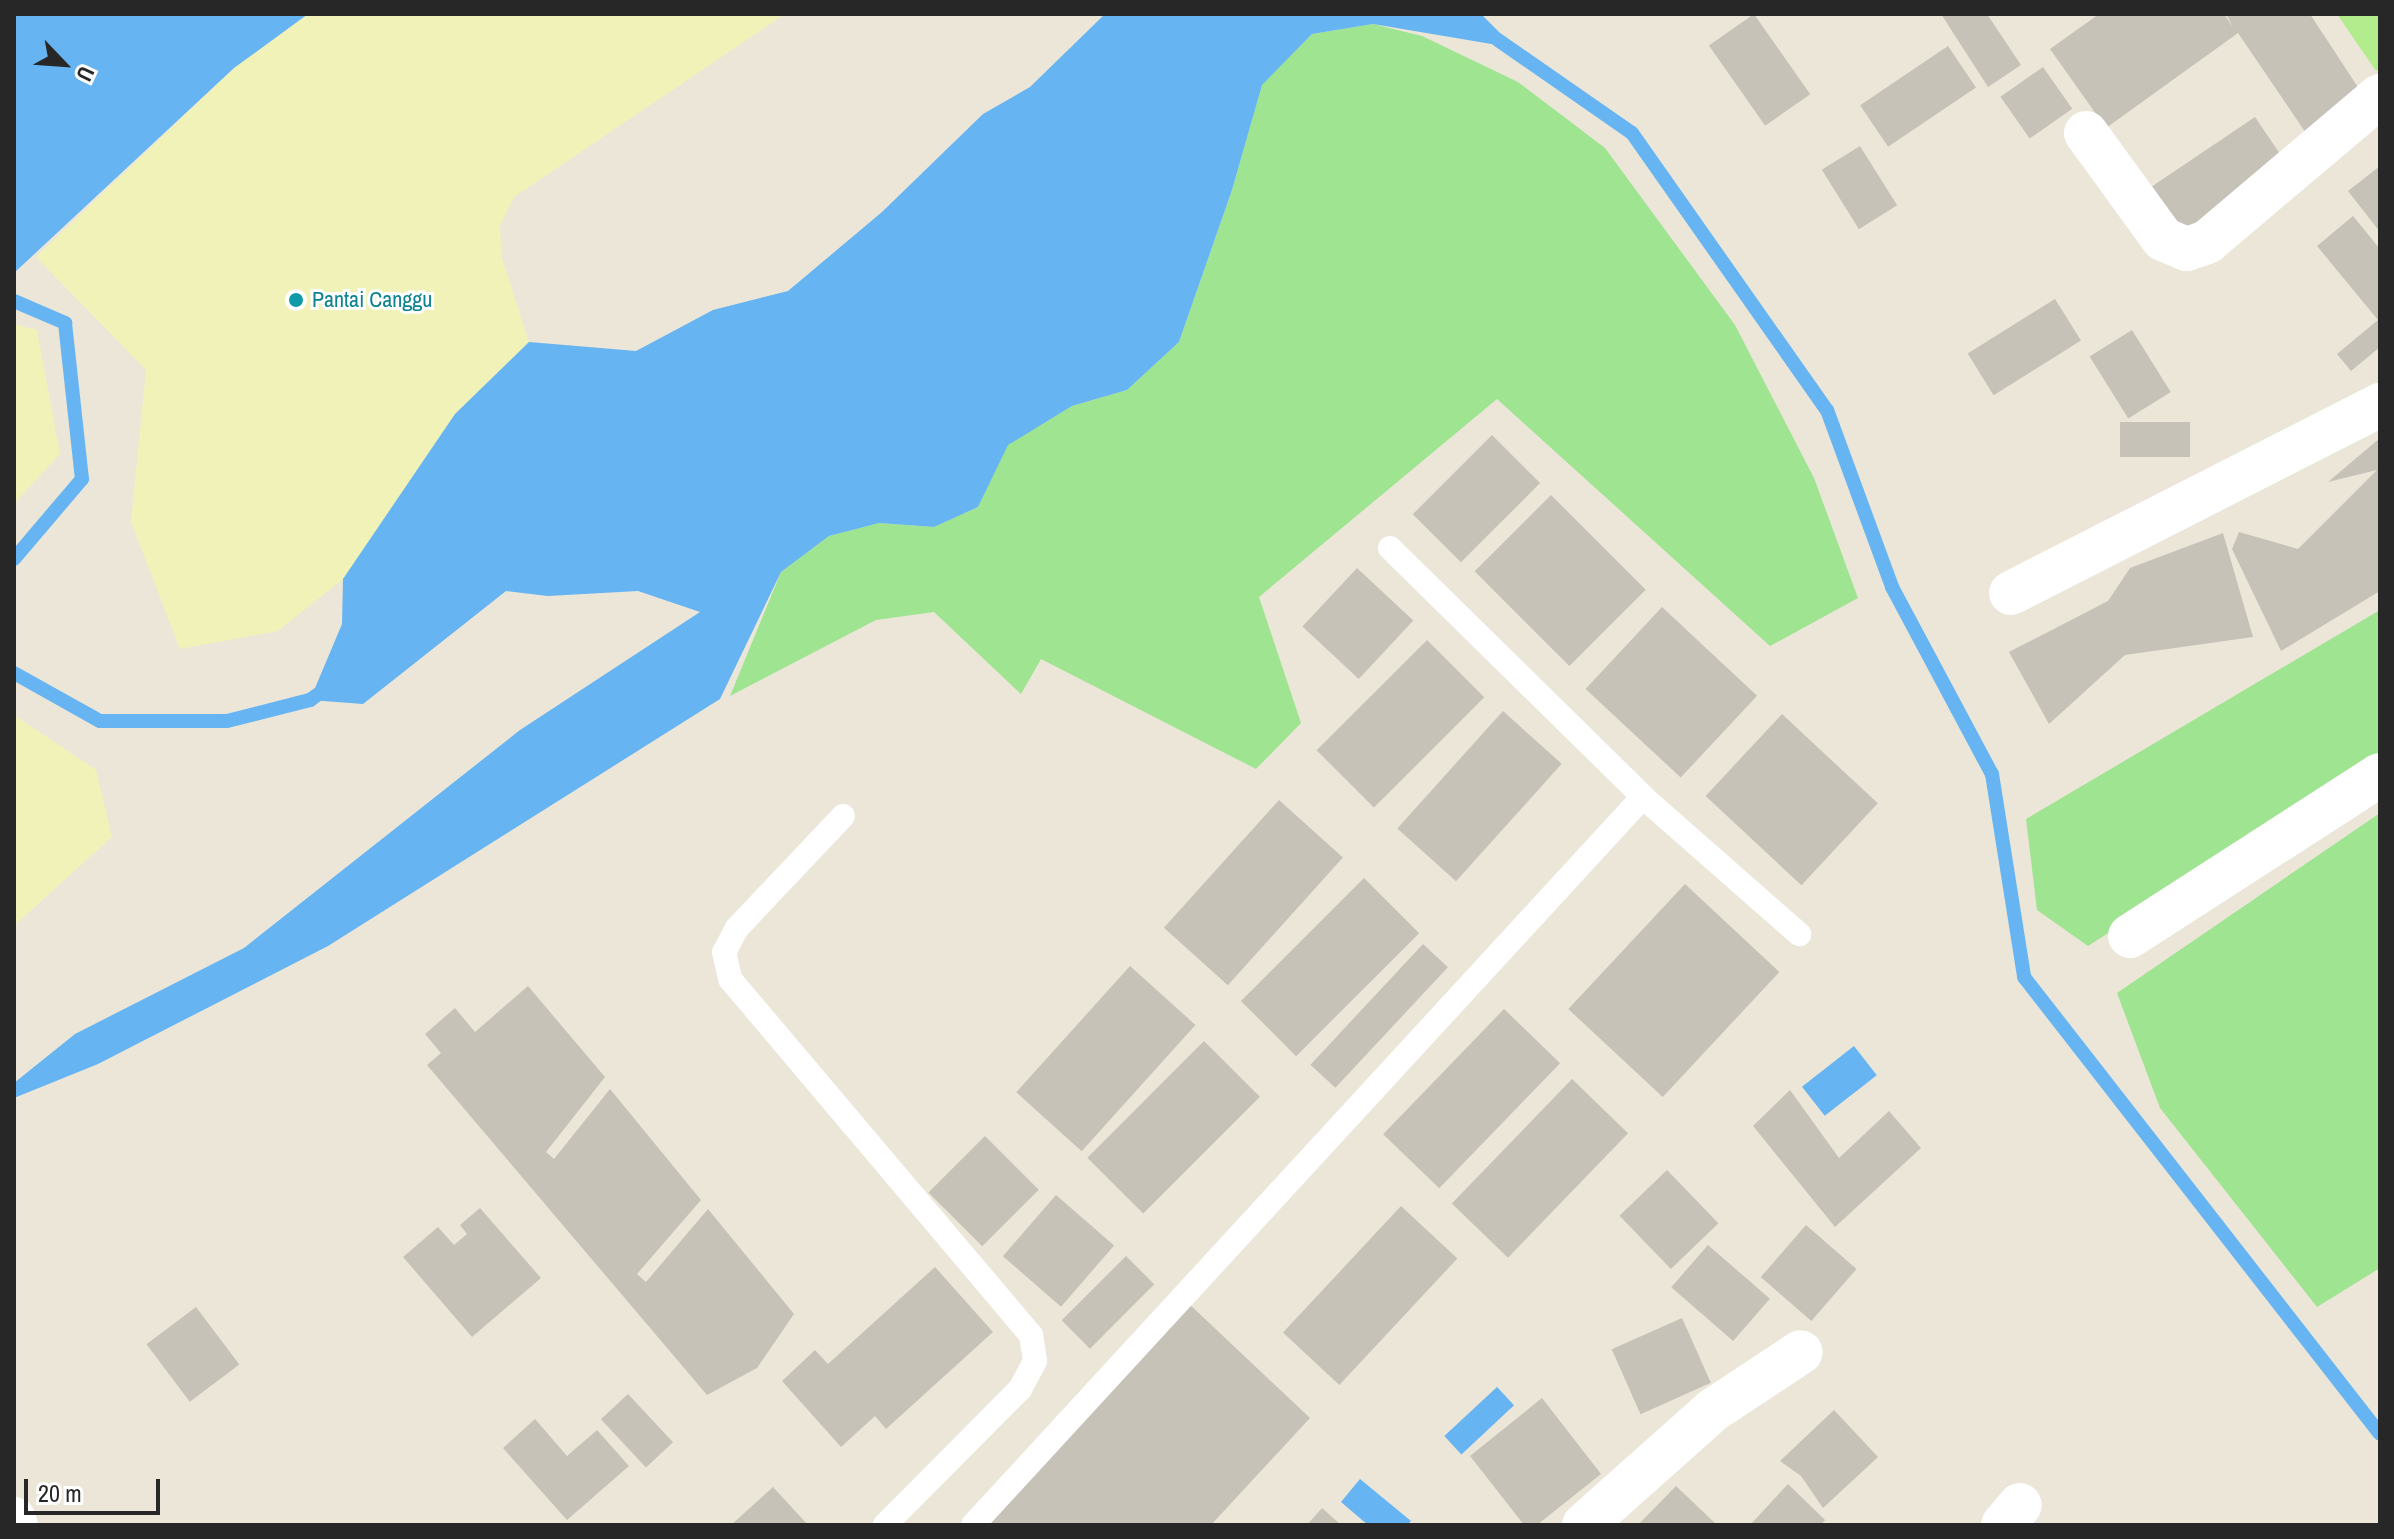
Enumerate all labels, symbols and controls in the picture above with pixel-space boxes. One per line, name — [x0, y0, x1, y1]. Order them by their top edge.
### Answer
north arrow — [24, 24, 104, 104]
text: U — [69, 62, 102, 86]
place label: Pantai Canggu — [312, 287, 432, 313]
marker: Pantai Canggu — [287, 291, 305, 309]
scale bar — [28, 1463, 164, 1513]
text: 20 m — [38, 1477, 82, 1509]

